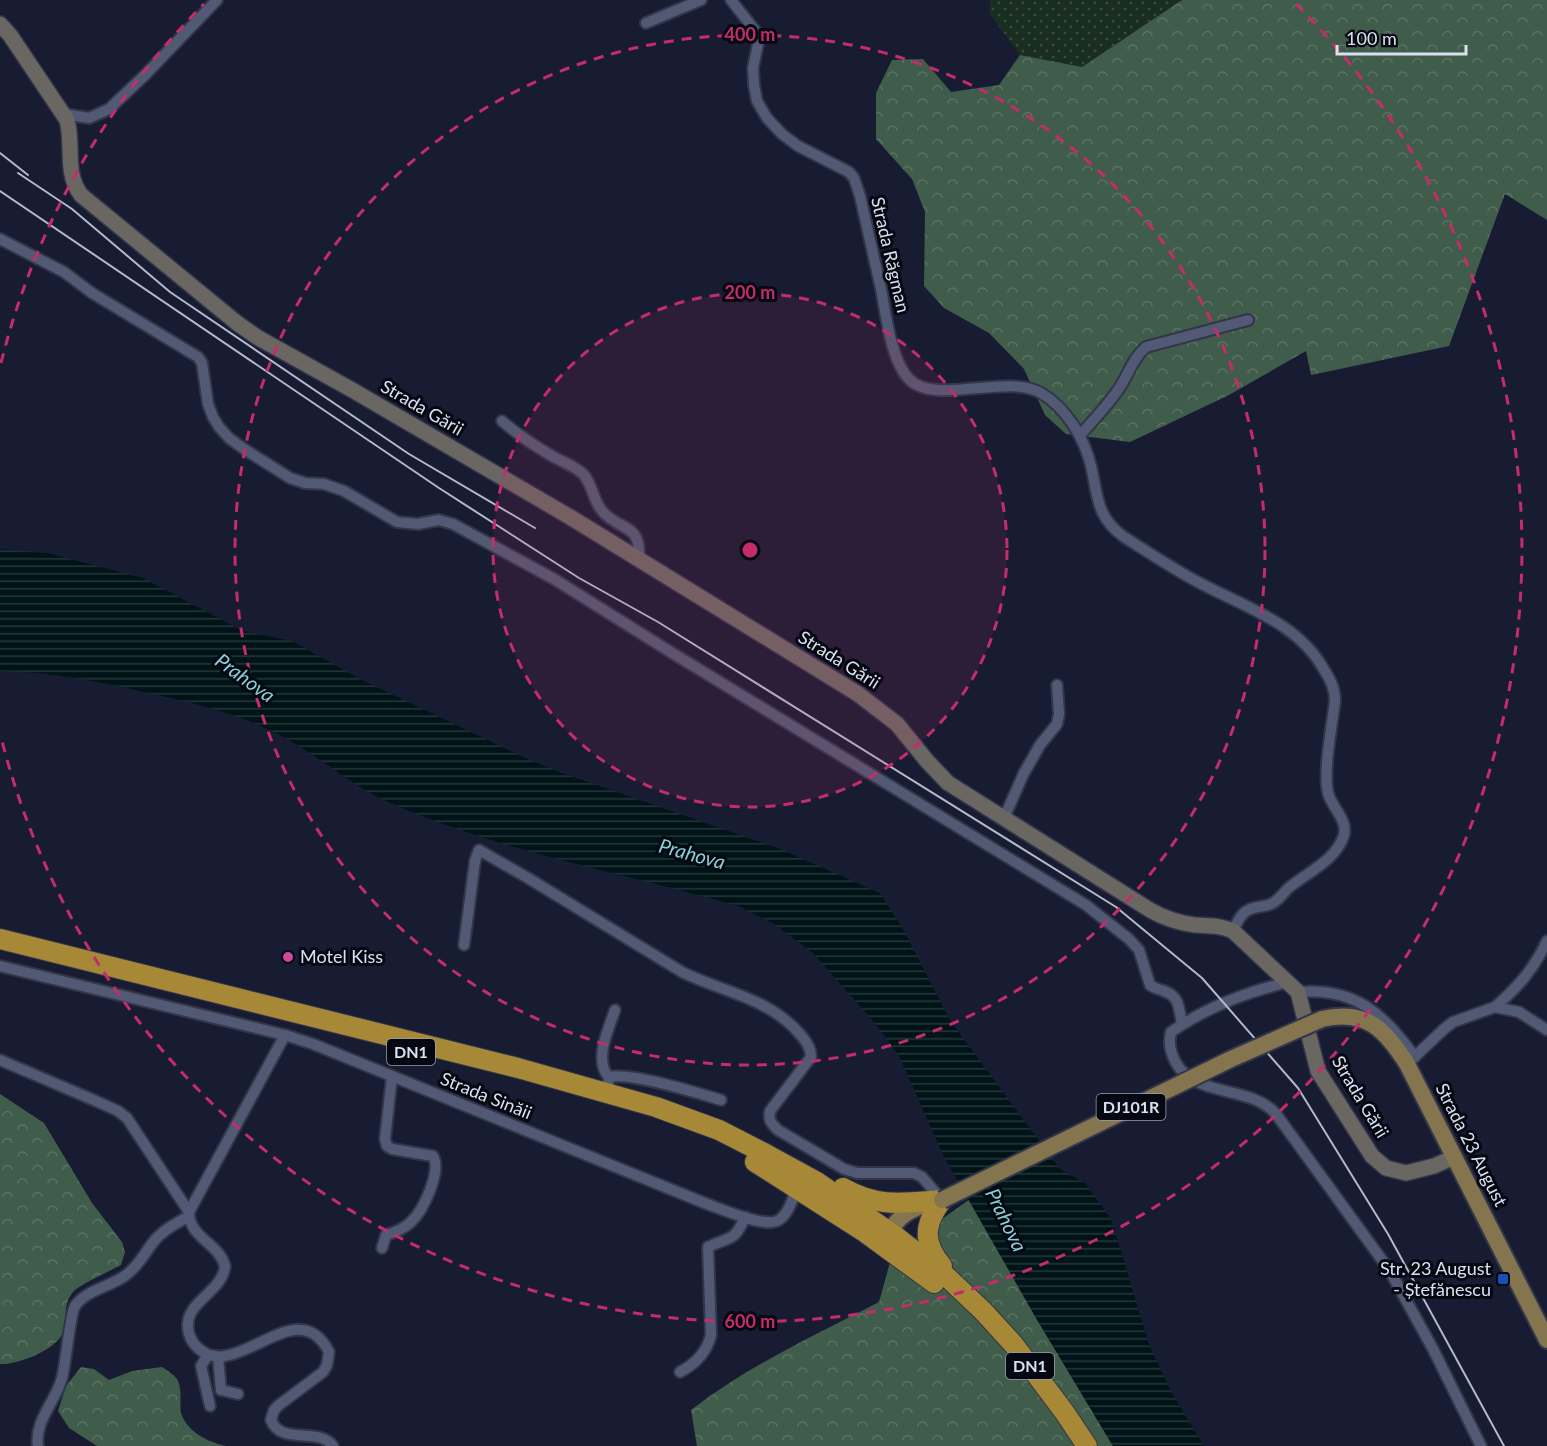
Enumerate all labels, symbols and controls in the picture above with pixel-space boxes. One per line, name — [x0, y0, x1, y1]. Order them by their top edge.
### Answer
scale bar — [1337, 18, 1466, 56]
text: 400 m — [725, 23, 775, 45]
text: 100 m — [1346, 27, 1397, 49]
street label: Strada Răgman — [867, 195, 915, 315]
text: 200 m — [725, 281, 775, 303]
street label: Strada Gării — [377, 375, 468, 440]
centre of rings — [740, 540, 760, 560]
street label: Strada Gării — [795, 625, 884, 693]
water label: Prahova — [211, 648, 280, 707]
water label: Prahova — [656, 833, 728, 873]
place label: Motel Kiss — [300, 945, 383, 967]
marker: Motel Kiss — [281, 950, 295, 964]
road number: DN1 — [387, 1039, 435, 1065]
street label: Strada Gării — [1328, 1051, 1394, 1142]
street label: Strada Sinăii — [438, 1067, 535, 1123]
street label: Strada 23 August — [1431, 1079, 1513, 1210]
road number: DJ101R — [1096, 1094, 1166, 1120]
water label: Prahova — [981, 1184, 1033, 1255]
place label: Str. 23 August - Ștefănescu — [1380, 1257, 1492, 1300]
marker: Str. 23 August - Ștefănescu — [1496, 1272, 1510, 1286]
text: 600 m — [725, 1310, 775, 1332]
road number: DN1 — [1006, 1353, 1054, 1379]

